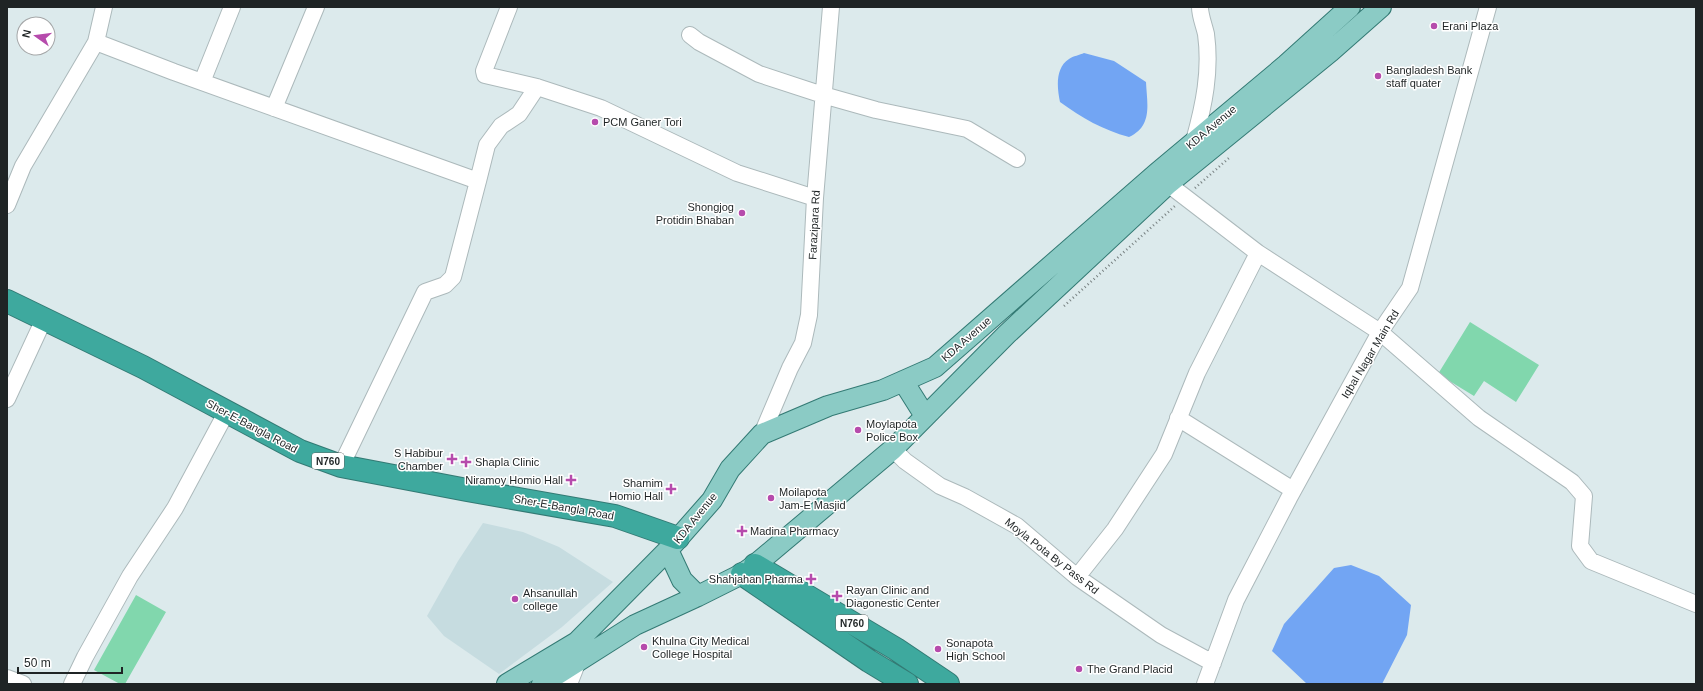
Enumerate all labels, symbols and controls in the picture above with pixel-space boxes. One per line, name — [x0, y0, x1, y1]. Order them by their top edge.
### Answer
north arrow — [16, 16, 56, 56]
place label: Erani Plaza — [1442, 20, 1499, 32]
marker: Erani Plaza — [1429, 21, 1439, 31]
text: N — [20, 28, 33, 39]
place label: Bangladesh Bank staff quater — [1386, 64, 1473, 89]
marker: Bangladesh Bank staff quater — [1373, 71, 1383, 81]
street label: KDA Avenue — [1184, 103, 1238, 151]
place label: PCM Ganer Tori — [603, 116, 682, 128]
marker: PCM Ganer Tori — [590, 117, 600, 127]
street label: Farazipara Rd — [806, 190, 822, 260]
place label: Shongjog Protidin Bhaban — [656, 201, 734, 226]
marker: Shongjog Protidin Bhaban — [737, 208, 747, 218]
street label: Iqbal Nagar Main Rd — [1339, 308, 1401, 400]
street label: KDA Avenue — [939, 314, 993, 364]
street label: Sher-E-Bangla Road — [204, 397, 300, 455]
place label: Moylapota Police Box — [866, 418, 918, 443]
marker: Moylapota Police Box — [853, 425, 863, 435]
place label: S Habibur Chamber — [394, 447, 443, 472]
road number: N760 — [312, 453, 344, 469]
marker: S Habibur Chamber — [446, 453, 458, 465]
marker: Shapla Clinic — [460, 456, 472, 468]
place label: Shapla Clinic — [475, 456, 540, 468]
place label: Niramoy Homio Hall — [465, 474, 563, 486]
marker: Niramoy Homio Hall — [566, 475, 576, 485]
place label: Shamim Homio Hall — [609, 477, 663, 502]
marker: Shamim Homio Hall — [666, 484, 676, 494]
place label: Moilapota Jam-E Masjid — [779, 486, 846, 511]
street label: KDA Avenue — [671, 490, 719, 546]
street label: Sher-E-Bangla Road — [513, 492, 615, 522]
marker: Moilapota Jam-E Masjid — [766, 493, 776, 503]
street label: Moyla Pota By Pass Rd — [1003, 516, 1101, 596]
place label: Madina Pharmacy — [750, 525, 839, 537]
marker: Madina Pharmacy — [737, 526, 747, 536]
place label: Shahjahan Pharma — [709, 573, 804, 585]
marker: Shahjahan Pharma — [806, 574, 816, 584]
place label: Rayan Clinic and Diagonestic Center — [846, 584, 940, 609]
place label: Ahsanullah college — [523, 587, 577, 612]
marker: Rayan Clinic and Diagonestic Center — [831, 590, 843, 602]
marker: Ahsanullah college — [510, 594, 520, 604]
road number: N760 — [836, 615, 868, 631]
place label: Khulna City Medical College Hospital — [652, 635, 749, 660]
place label: Sonapota High School — [946, 637, 1005, 662]
marker: Khulna City Medical College Hospital — [639, 642, 649, 652]
marker: Sonapota High School — [933, 644, 943, 654]
scale bar — [18, 649, 122, 675]
text: 50 m — [24, 656, 51, 670]
place label: The Grand Placid — [1087, 663, 1173, 675]
marker: The Grand Placid — [1074, 664, 1084, 674]

